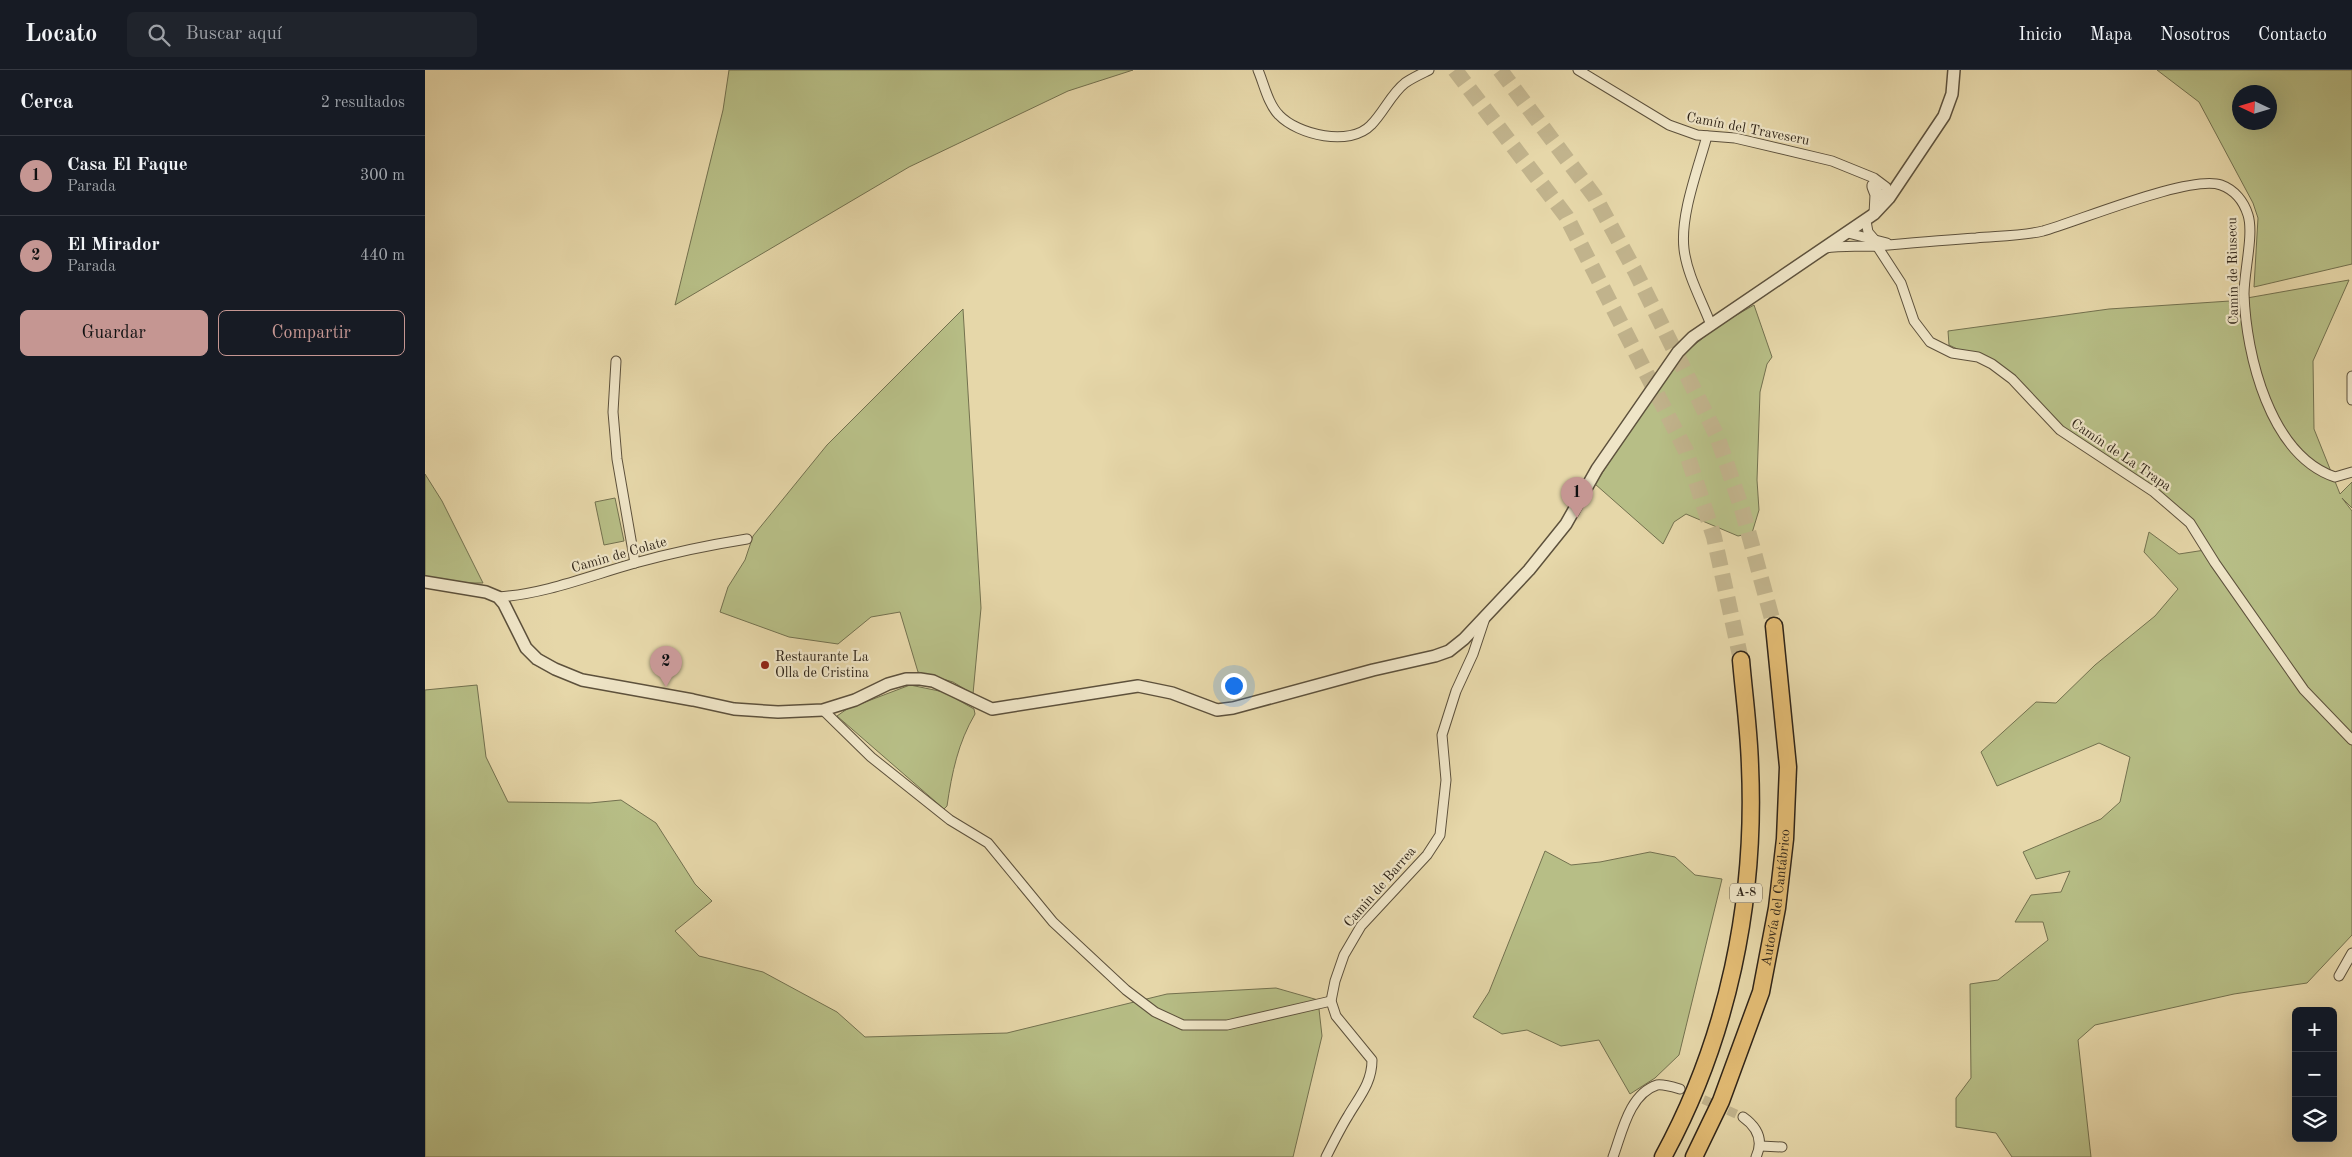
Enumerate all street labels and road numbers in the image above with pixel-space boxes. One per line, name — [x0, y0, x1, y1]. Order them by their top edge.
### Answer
street label: Camín del Traveseru — [1685, 110, 1811, 148]
street label: Camín de Riusecu — [2225, 217, 2241, 325]
street label: Camín de La Trapa — [2068, 416, 2174, 494]
street label: Camin de Colate — [570, 535, 668, 575]
street label: Autovía del Cantábrico — [1759, 829, 1792, 967]
street label: Camin de Barrea — [1341, 844, 1419, 930]
road number: A-8 — [1730, 884, 1762, 902]

